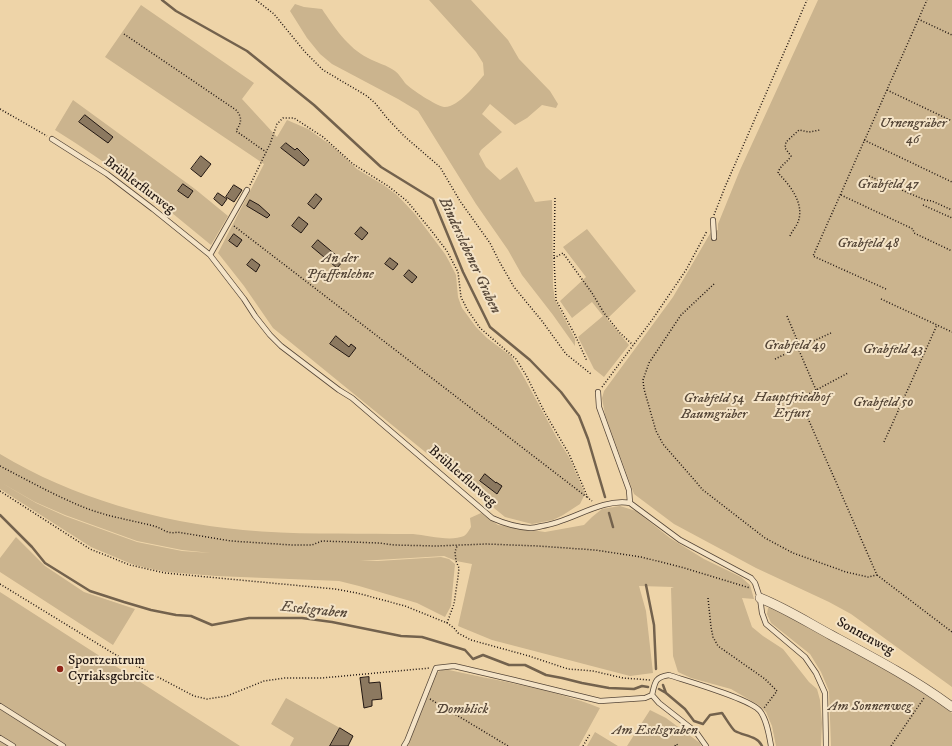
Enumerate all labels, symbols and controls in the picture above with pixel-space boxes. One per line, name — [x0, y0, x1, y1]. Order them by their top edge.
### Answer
park label: Urnengräber 46 — [880, 116, 946, 148]
street label: Brühlerflurweg — [100, 154, 178, 218]
park label: Grabfeld 47 — [857, 177, 919, 193]
water label: Binderslebener Graben — [434, 195, 504, 317]
park label: Grabfeld 48 — [837, 236, 899, 252]
park label: An der Pfaffenlehne — [306, 251, 374, 284]
park label: Grabfeld 49 — [764, 338, 826, 354]
park label: Grabfeld 43 — [863, 342, 923, 358]
park label: Hauptfriedhof Erfurt — [754, 390, 830, 422]
park label: Grabfeld 54 Baumgräber — [681, 391, 747, 424]
park label: Grabfeld 50 — [853, 395, 913, 411]
street label: Brühlerflurweg — [424, 443, 500, 511]
water label: Eselsgraben — [280, 599, 348, 623]
street label: Sonnenweg — [833, 614, 897, 660]
place label: Sportzentrum Cyriaksgebreite — [68, 653, 154, 686]
marker: Sportzentrum Cyriaksgebreite — [55, 664, 65, 674]
park label: Am Sonnenweg — [828, 699, 912, 715]
park label: Domblick — [436, 702, 488, 718]
park label: Am Eselsgraben — [612, 723, 698, 739]

